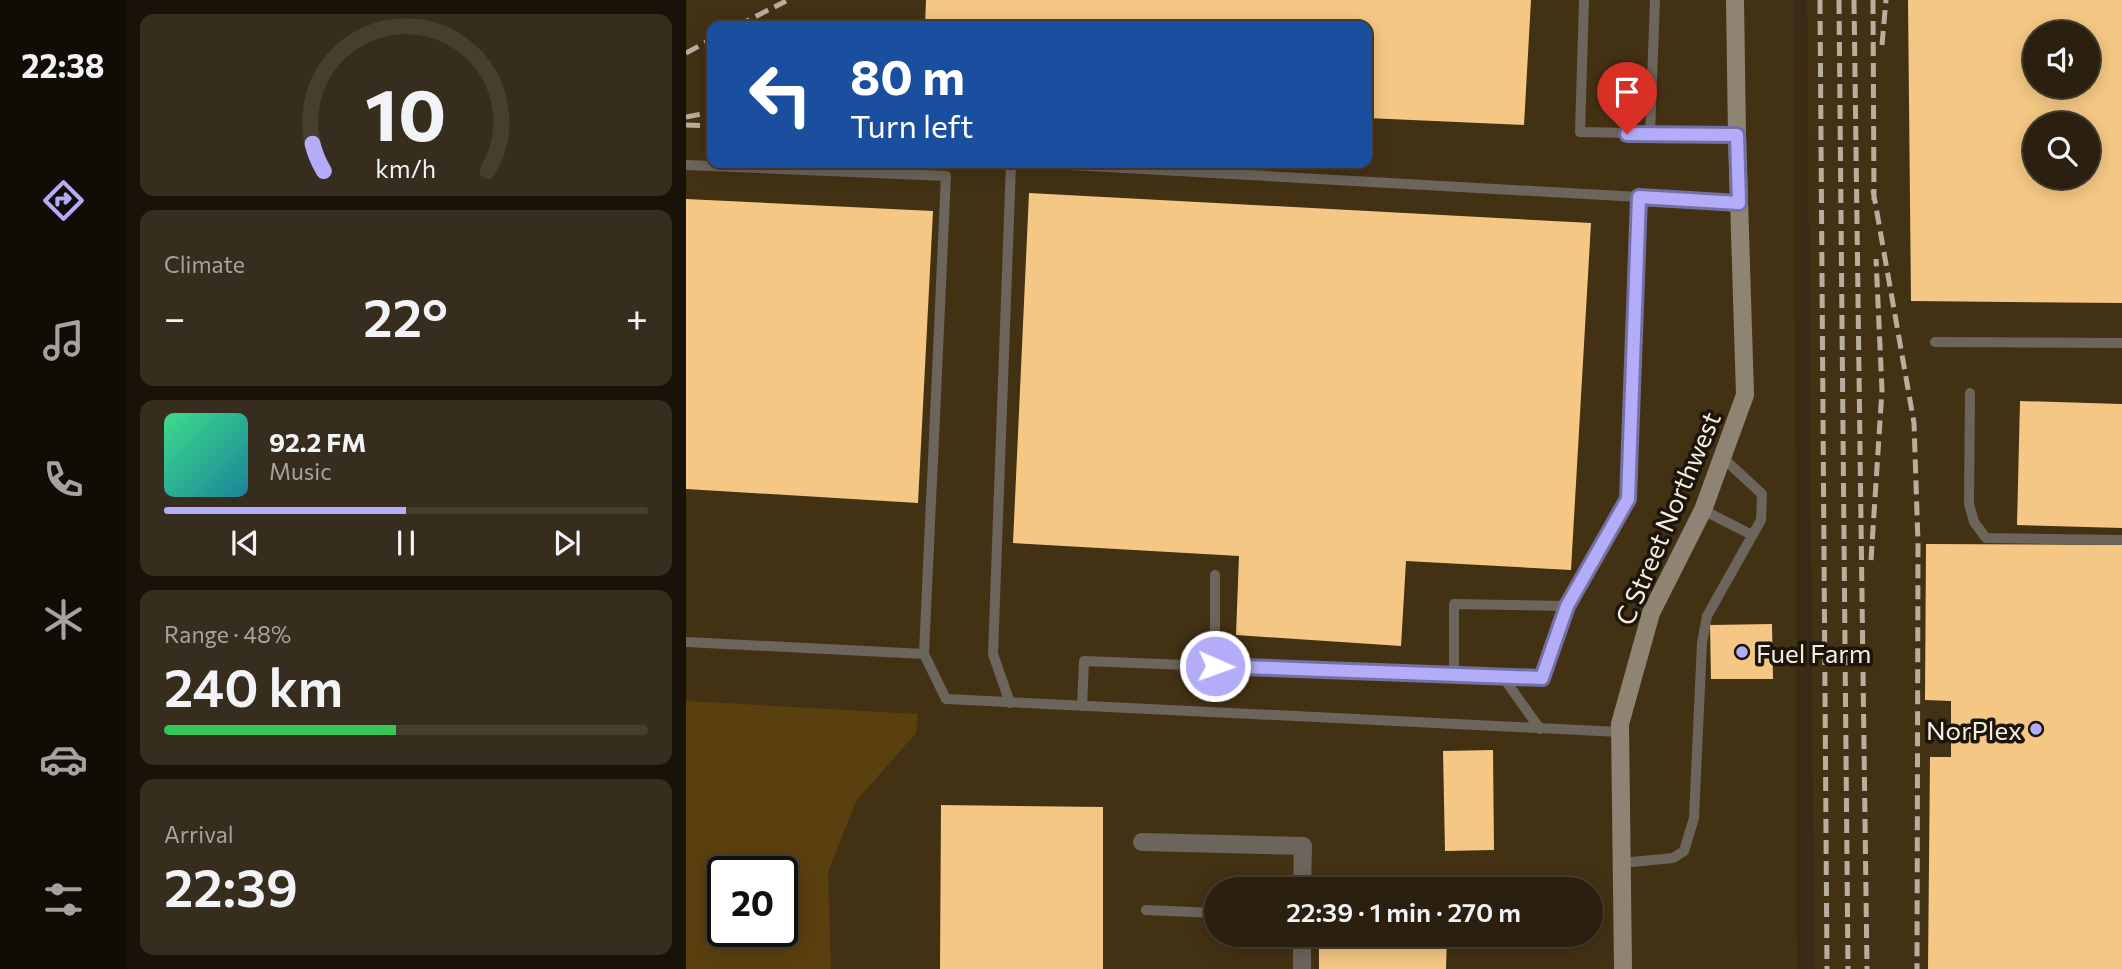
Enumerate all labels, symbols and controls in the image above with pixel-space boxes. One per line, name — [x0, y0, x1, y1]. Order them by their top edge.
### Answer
map controls — [2023, 21, 2100, 189]
button: sound — [2023, 21, 2100, 98]
text: 22:38 — [21, 45, 105, 85]
text: 80 m — [850, 45, 965, 105]
icon: left — [735, 49, 826, 140]
pin — [1597, 62, 1657, 134]
text: 10 — [365, 67, 447, 156]
icon: arrive — [1608, 73, 1646, 111]
text: Turn left — [850, 105, 974, 145]
button: search — [2023, 112, 2100, 189]
text: km/h — [376, 153, 436, 183]
icon: directions — [39, 176, 88, 225]
text: Climate — [164, 250, 245, 278]
text: 22° — [363, 284, 448, 348]
text: − — [164, 293, 186, 340]
text: + — [626, 293, 648, 340]
icon: music — [39, 316, 88, 365]
street label: C Street Northwest — [1608, 407, 1726, 629]
text: 92.2 FM — [269, 426, 366, 457]
icon: phone — [39, 455, 88, 504]
text: Music — [269, 457, 332, 485]
icon: previous — [226, 524, 264, 562]
icon: pause — [387, 524, 425, 562]
icon: next — [548, 524, 586, 562]
icon: climate — [39, 595, 88, 644]
text: Range · 48% — [164, 620, 291, 648]
position arrow — [1178, 629, 1252, 703]
place label: Fuel Farm — [1756, 637, 1871, 668]
marker: Fuel Farm — [1734, 644, 1750, 660]
text: 240 km — [164, 654, 343, 718]
place label: NorPlex — [1926, 714, 2022, 745]
marker: NorPlex — [2028, 721, 2044, 737]
icon: car — [39, 735, 88, 784]
text: Arrival — [164, 820, 234, 848]
text: 22:39 — [164, 854, 298, 918]
speed limit sign: 20 — [707, 856, 798, 947]
icon: filters — [39, 875, 88, 924]
text: 22:39 · 1 min · 270 m — [1286, 896, 1521, 927]

